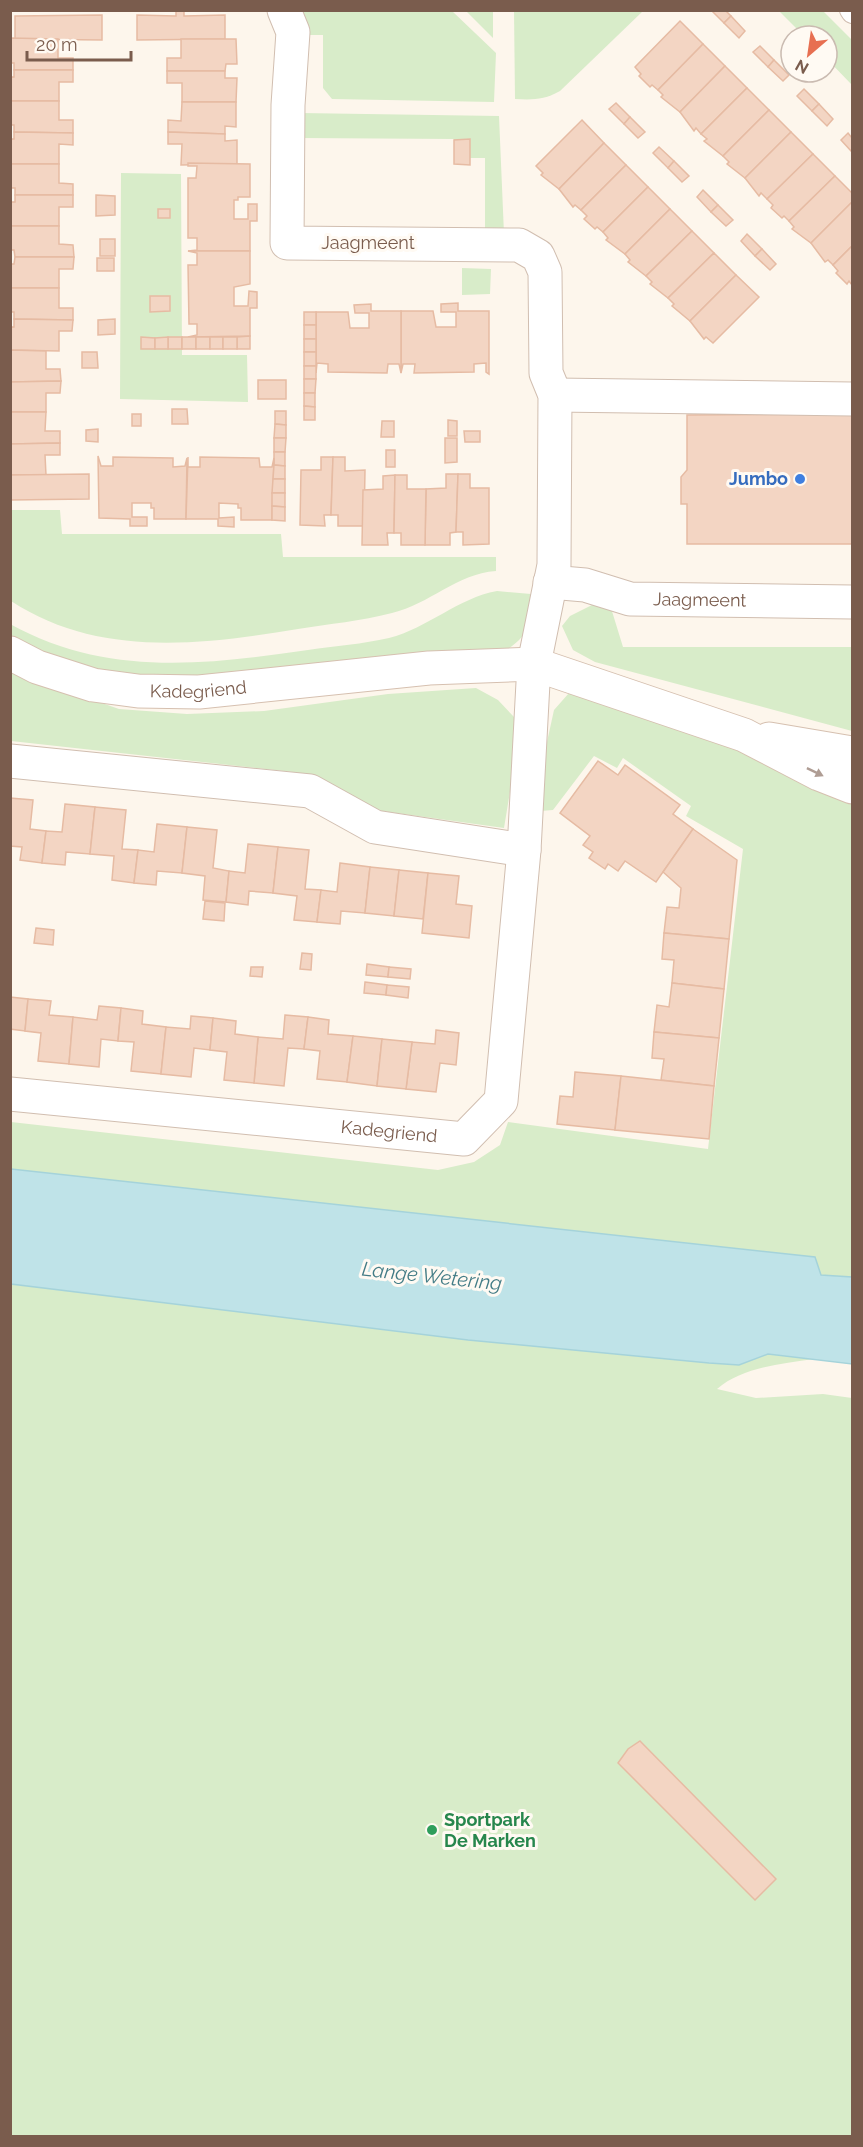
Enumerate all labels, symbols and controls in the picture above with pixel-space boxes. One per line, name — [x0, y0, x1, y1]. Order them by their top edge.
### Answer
scale bar — [27, 24, 130, 62]
north arrow — [779, 24, 839, 84]
text: 20 m — [36, 34, 78, 55]
text: N — [792, 55, 812, 78]
street label: Jaagmeent — [321, 232, 415, 253]
place label: Jumbo — [729, 468, 788, 489]
marker: Jumbo — [793, 472, 807, 486]
street label: Jaagmeent — [653, 588, 747, 611]
street label: Kadegriend — [150, 676, 248, 702]
one-way arrow — [806, 767, 823, 776]
street label: Kadegriend — [340, 1116, 438, 1146]
water label: Lange Wetering — [361, 1257, 504, 1295]
place label: Sportpark De Marken — [444, 1809, 536, 1851]
marker: Sportpark De Marken — [425, 1823, 439, 1837]

